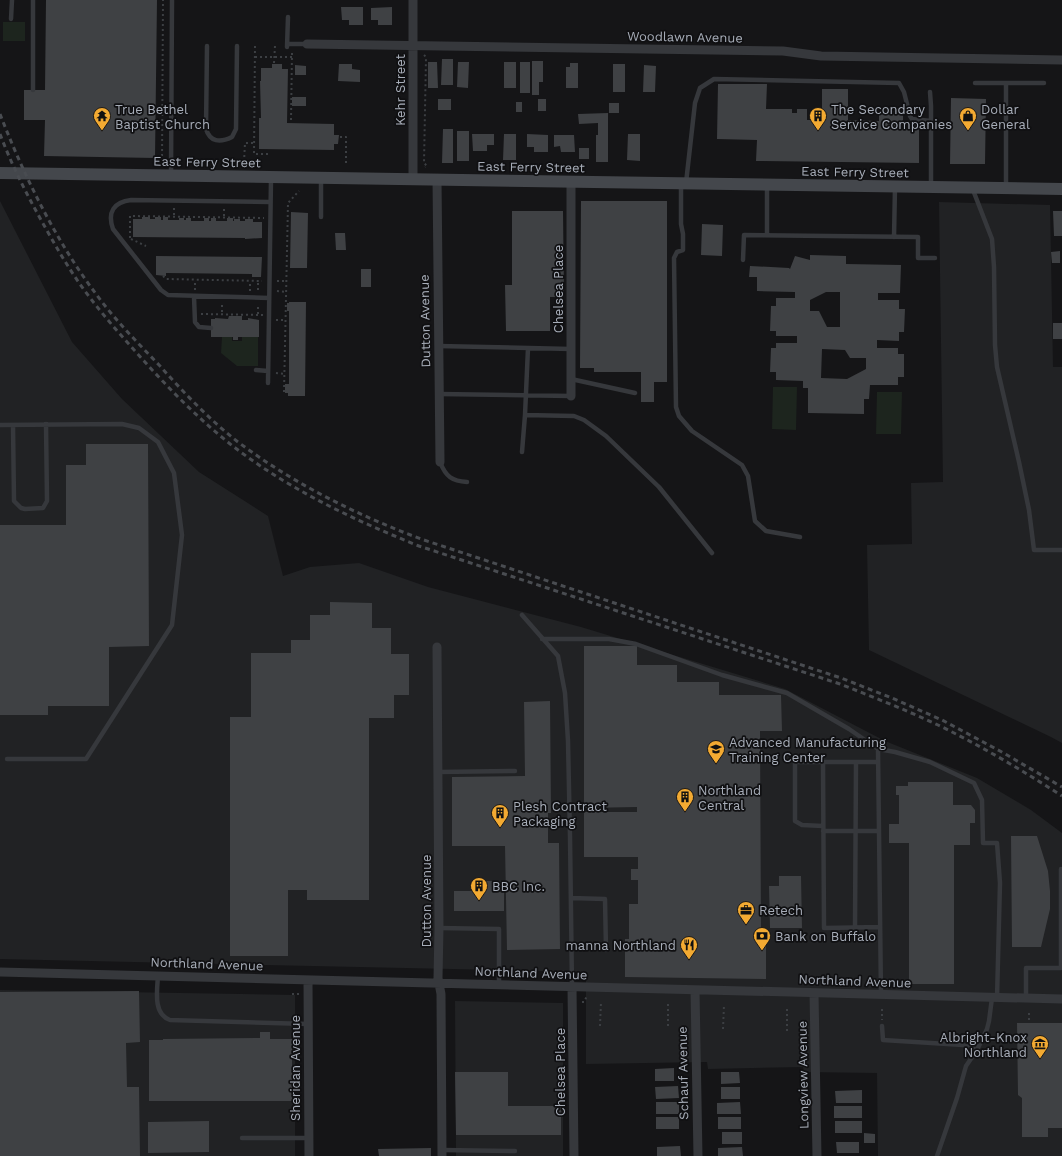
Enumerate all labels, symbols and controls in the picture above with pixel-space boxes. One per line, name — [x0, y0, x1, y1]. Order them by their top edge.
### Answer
street label: Woodlawn Avenue — [627, 28, 743, 46]
street label: Kehr Street — [393, 53, 408, 126]
place label: True Bethel Baptist Church — [115, 102, 210, 132]
place label: The Secondary Service Companies — [831, 102, 952, 132]
place label: Dollar General — [981, 102, 1030, 132]
temple icon: True Bethel Baptist Church — [92, 106, 112, 131]
building icon: The Secondary Service Companies — [808, 106, 828, 131]
shop icon: Dollar General — [958, 106, 978, 131]
street label: East Ferry Street — [153, 154, 262, 170]
street label: East Ferry Street — [477, 159, 586, 175]
street label: East Ferry Street — [801, 164, 910, 180]
street label: Chelsea Place — [551, 245, 566, 333]
street label: Dutton Avenue — [417, 274, 433, 368]
place label: Advanced Manufacturing Training Center — [729, 735, 886, 765]
school or university icon: Advanced Manufacturing Training Center — [706, 739, 726, 764]
place label: Northland Central — [698, 783, 761, 813]
building icon: Northland Central — [675, 787, 695, 812]
place label: Plesh Contract Packaging — [513, 799, 608, 829]
building icon: Plesh Contract Packaging — [490, 803, 510, 828]
street label: Dutton Avenue — [419, 854, 434, 948]
building icon: BBC Inc. — [469, 876, 489, 901]
place label: BBC Inc. — [492, 879, 545, 894]
office icon: Retech — [736, 900, 756, 925]
place label: Retech — [759, 903, 803, 918]
bank icon: Bank on Buffalo — [752, 926, 772, 951]
place label: Bank on Buffalo — [775, 929, 876, 944]
restaurant icon: manna Northland — [679, 935, 699, 960]
place label: manna Northland — [565, 938, 676, 953]
street label: Northland Avenue — [150, 955, 264, 973]
street label: Northland Avenue — [474, 964, 588, 982]
street label: Northland Avenue — [798, 972, 912, 990]
street label: Sheridan Avenue — [288, 1015, 303, 1121]
street label: Longview Avenue — [795, 1021, 811, 1129]
street label: Schauf Avenue — [675, 1026, 691, 1120]
street label: Chelsea Place — [553, 1028, 568, 1116]
place label: Albright-Knox Northland — [940, 1030, 1027, 1060]
museum icon: Albright-Knox Northland — [1030, 1034, 1050, 1059]

